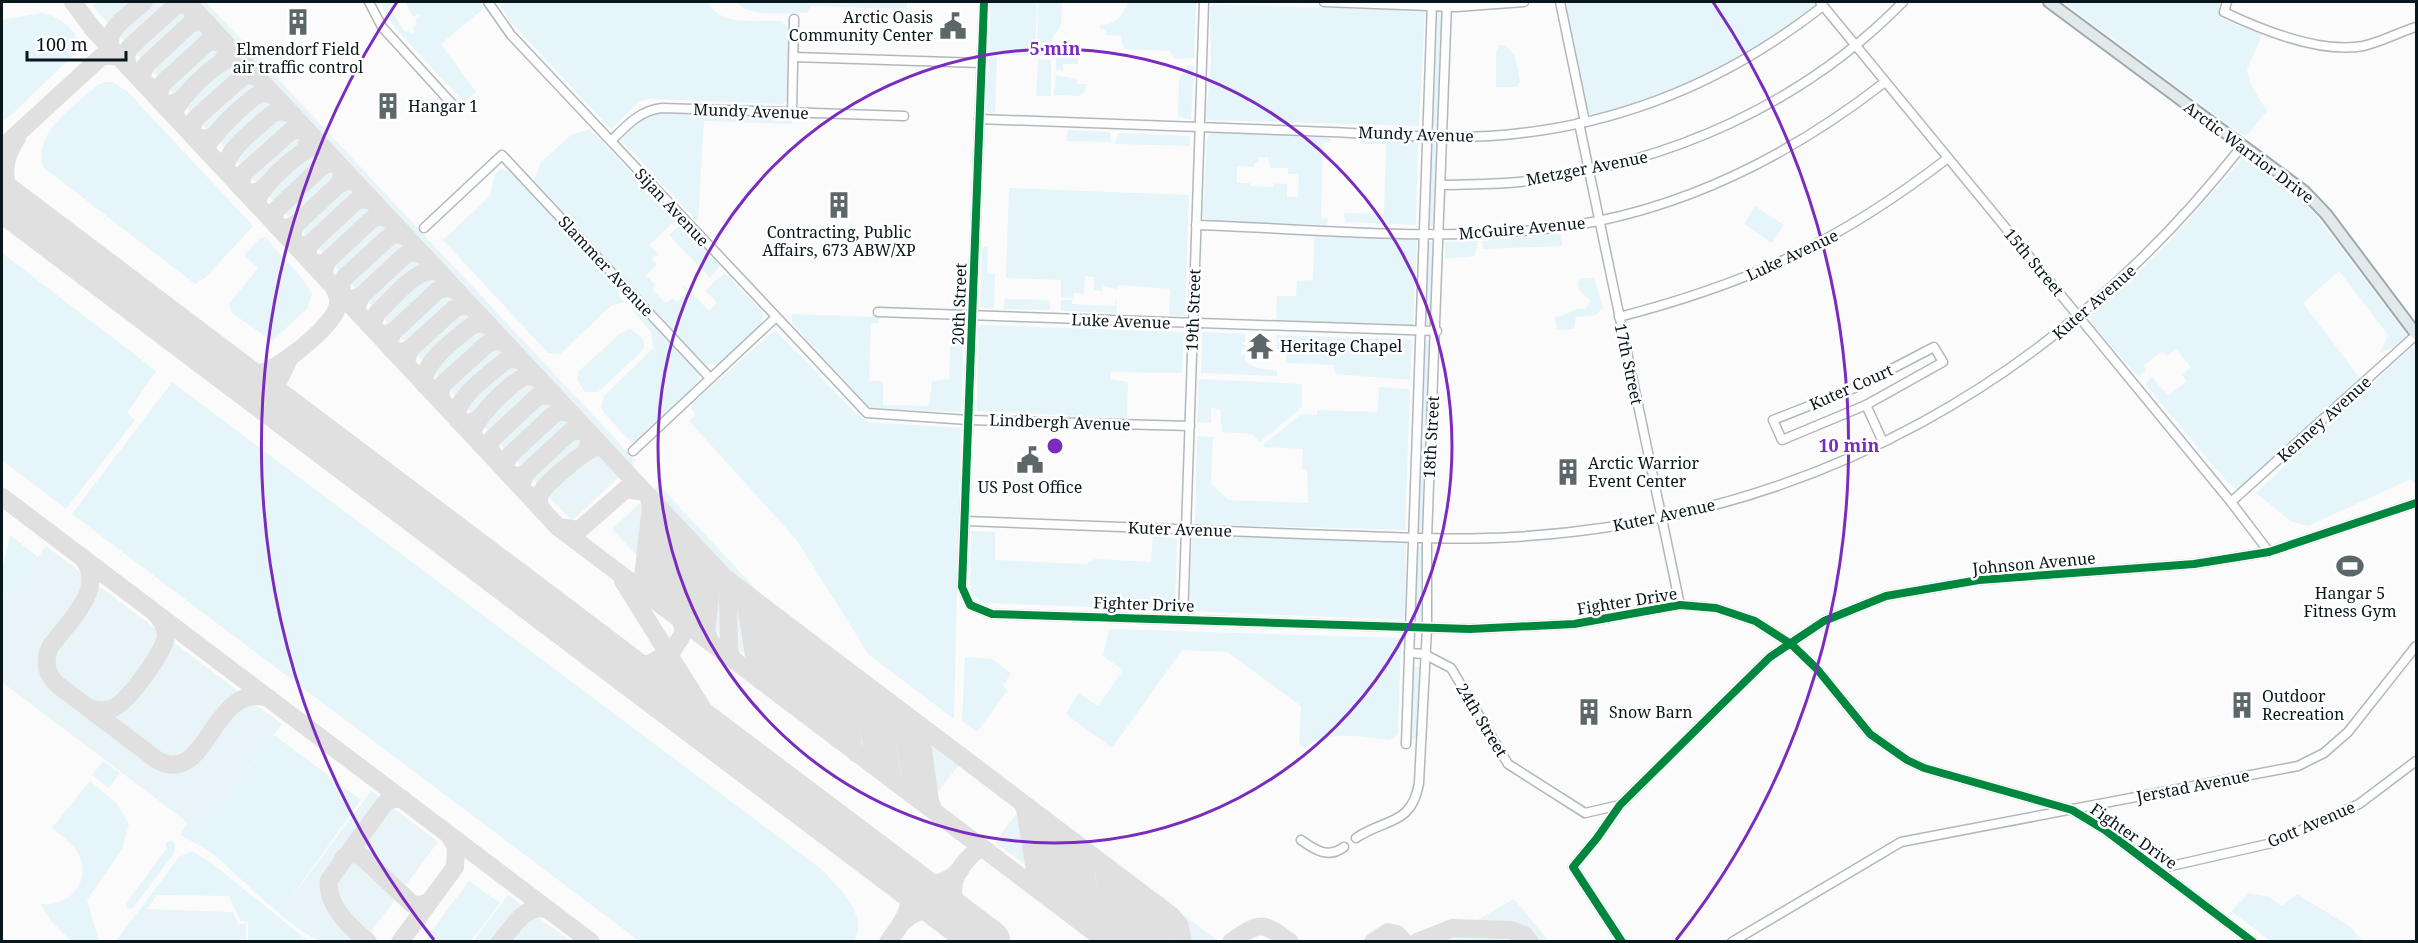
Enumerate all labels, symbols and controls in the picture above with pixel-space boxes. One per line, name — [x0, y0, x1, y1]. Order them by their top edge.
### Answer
place label: Arctic Oasis Community Center — [789, 6, 933, 46]
building icon: Elmendorf Field air traffic control — [283, 7, 313, 37]
public building icon: Arctic Oasis Community Center — [938, 11, 968, 41]
scale bar — [27, 24, 126, 62]
text: 100 m — [36, 32, 88, 56]
text: 5 min — [1030, 36, 1080, 60]
place label: Elmendorf Field air traffic control — [233, 38, 363, 78]
building icon: Hangar 1 — [373, 91, 403, 121]
place label: Hangar 1 — [408, 95, 478, 117]
street label: Arctic Warrior Drive — [2180, 96, 2318, 208]
street label: Mundy Avenue — [693, 98, 809, 124]
street label: Mundy Avenue — [1358, 121, 1474, 147]
street label: Metzger Avenue — [1524, 145, 1650, 191]
street label: Sijan Avenue — [630, 163, 714, 251]
building icon: Contracting, Public Affairs, 673 ABW/XP — [824, 190, 854, 220]
street label: Slammer Avenue — [554, 211, 658, 321]
street label: McGuire Avenue — [1458, 212, 1586, 244]
place label: Contracting, Public Affairs, 673 ABW/XP — [762, 221, 916, 261]
street label: 15th Street — [1999, 223, 2069, 301]
street label: Luke Avenue — [1742, 224, 1842, 286]
street label: Kuter Avenue — [2047, 260, 2141, 344]
street label: 20th Street — [947, 262, 971, 346]
street label: 19th Street — [1181, 268, 1205, 352]
street label: Luke Avenue — [1071, 308, 1171, 334]
street label: 17th Street — [1610, 321, 1648, 407]
temple icon: Heritage Chapel — [1245, 331, 1275, 361]
place label: Heritage Chapel — [1280, 335, 1402, 357]
street label: Kuter Court — [1806, 359, 1897, 415]
street label: Kenney Avenue — [2272, 371, 2376, 467]
street label: 18th Street — [1418, 395, 1444, 479]
street label: Lindbergh Avenue — [989, 409, 1131, 435]
text: 10 min — [1818, 433, 1880, 457]
centre of rings — [1045, 436, 1065, 456]
public building icon: US Post Office — [1015, 445, 1045, 475]
place label: Arctic Warrior Event Center — [1588, 452, 1700, 492]
building icon: Arctic Warrior Event Center — [1553, 457, 1583, 487]
place label: US Post Office — [978, 476, 1082, 498]
street label: Kuter Avenue — [1611, 493, 1717, 537]
street label: Kuter Avenue — [1128, 516, 1232, 542]
street label: Johnson Avenue — [1971, 547, 2096, 579]
sports icon: Hangar 5 Fitness Gym — [2335, 551, 2365, 581]
street label: Fighter Drive — [1575, 582, 1679, 620]
place label: Hangar 5 Fitness Gym — [2303, 582, 2397, 622]
street label: Fighter Drive — [1093, 591, 1195, 617]
street label: 24th Street — [1451, 679, 1513, 761]
place label: Outdoor Recreation — [2262, 685, 2344, 725]
building icon: Outdoor Recreation — [2227, 690, 2257, 720]
building icon: Snow Barn — [1574, 697, 1604, 727]
place label: Snow Barn — [1609, 701, 1693, 723]
street label: Jerstad Avenue — [2134, 764, 2251, 808]
street label: Gott Avenue — [2264, 796, 2358, 852]
street label: Fighter Drive — [2086, 798, 2182, 874]

